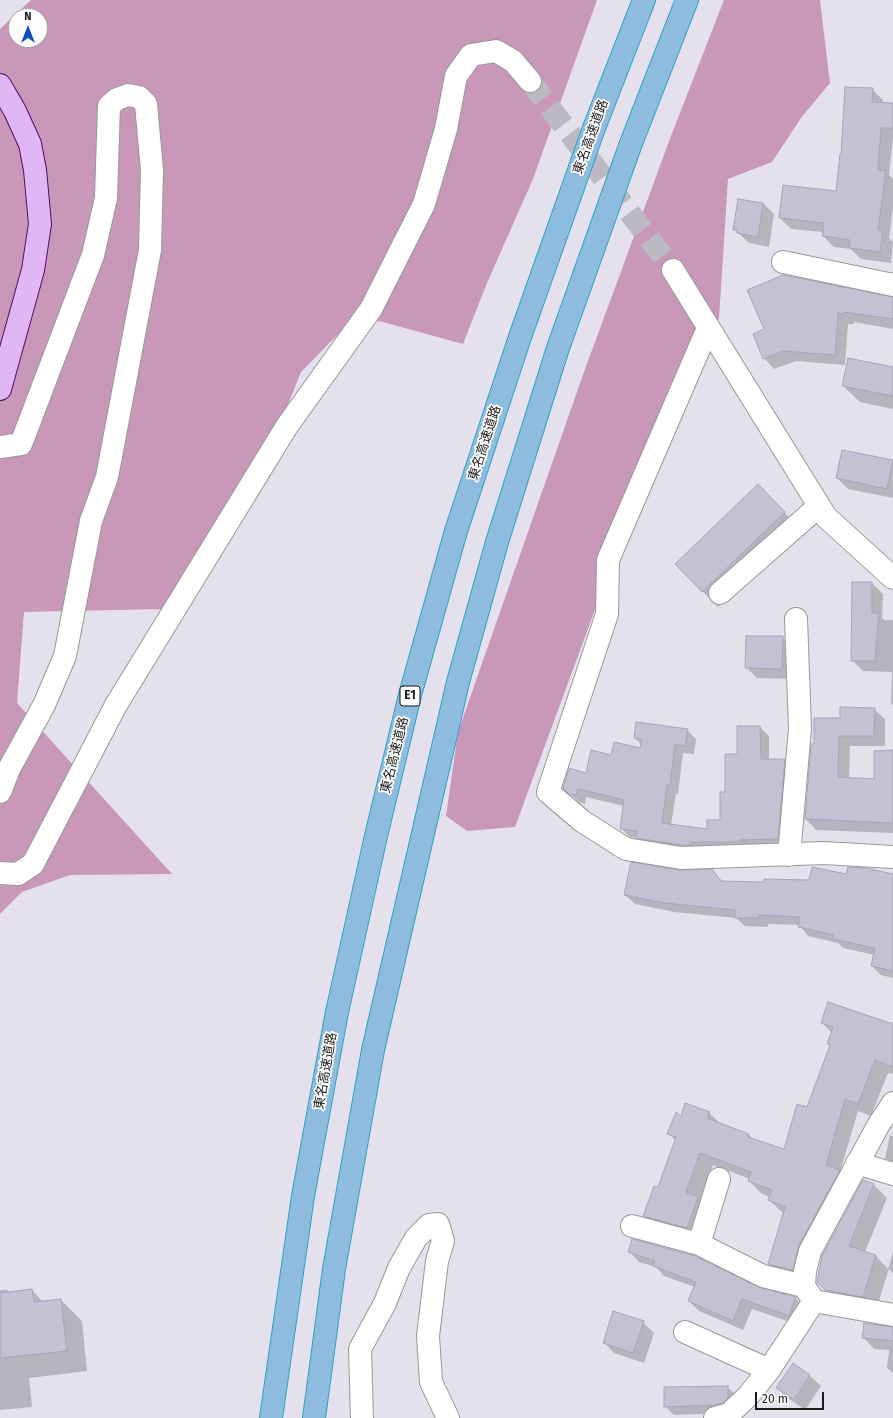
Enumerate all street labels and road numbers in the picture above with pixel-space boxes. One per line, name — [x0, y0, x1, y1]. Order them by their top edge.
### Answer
street label: 東名高速道路 — [570, 98, 612, 176]
street label: 東名高速道路 — [466, 403, 504, 483]
road number: E1 — [400, 686, 420, 706]
street label: 東名高速道路 — [378, 715, 412, 795]
street label: 東名高速道路 — [312, 1031, 340, 1111]

